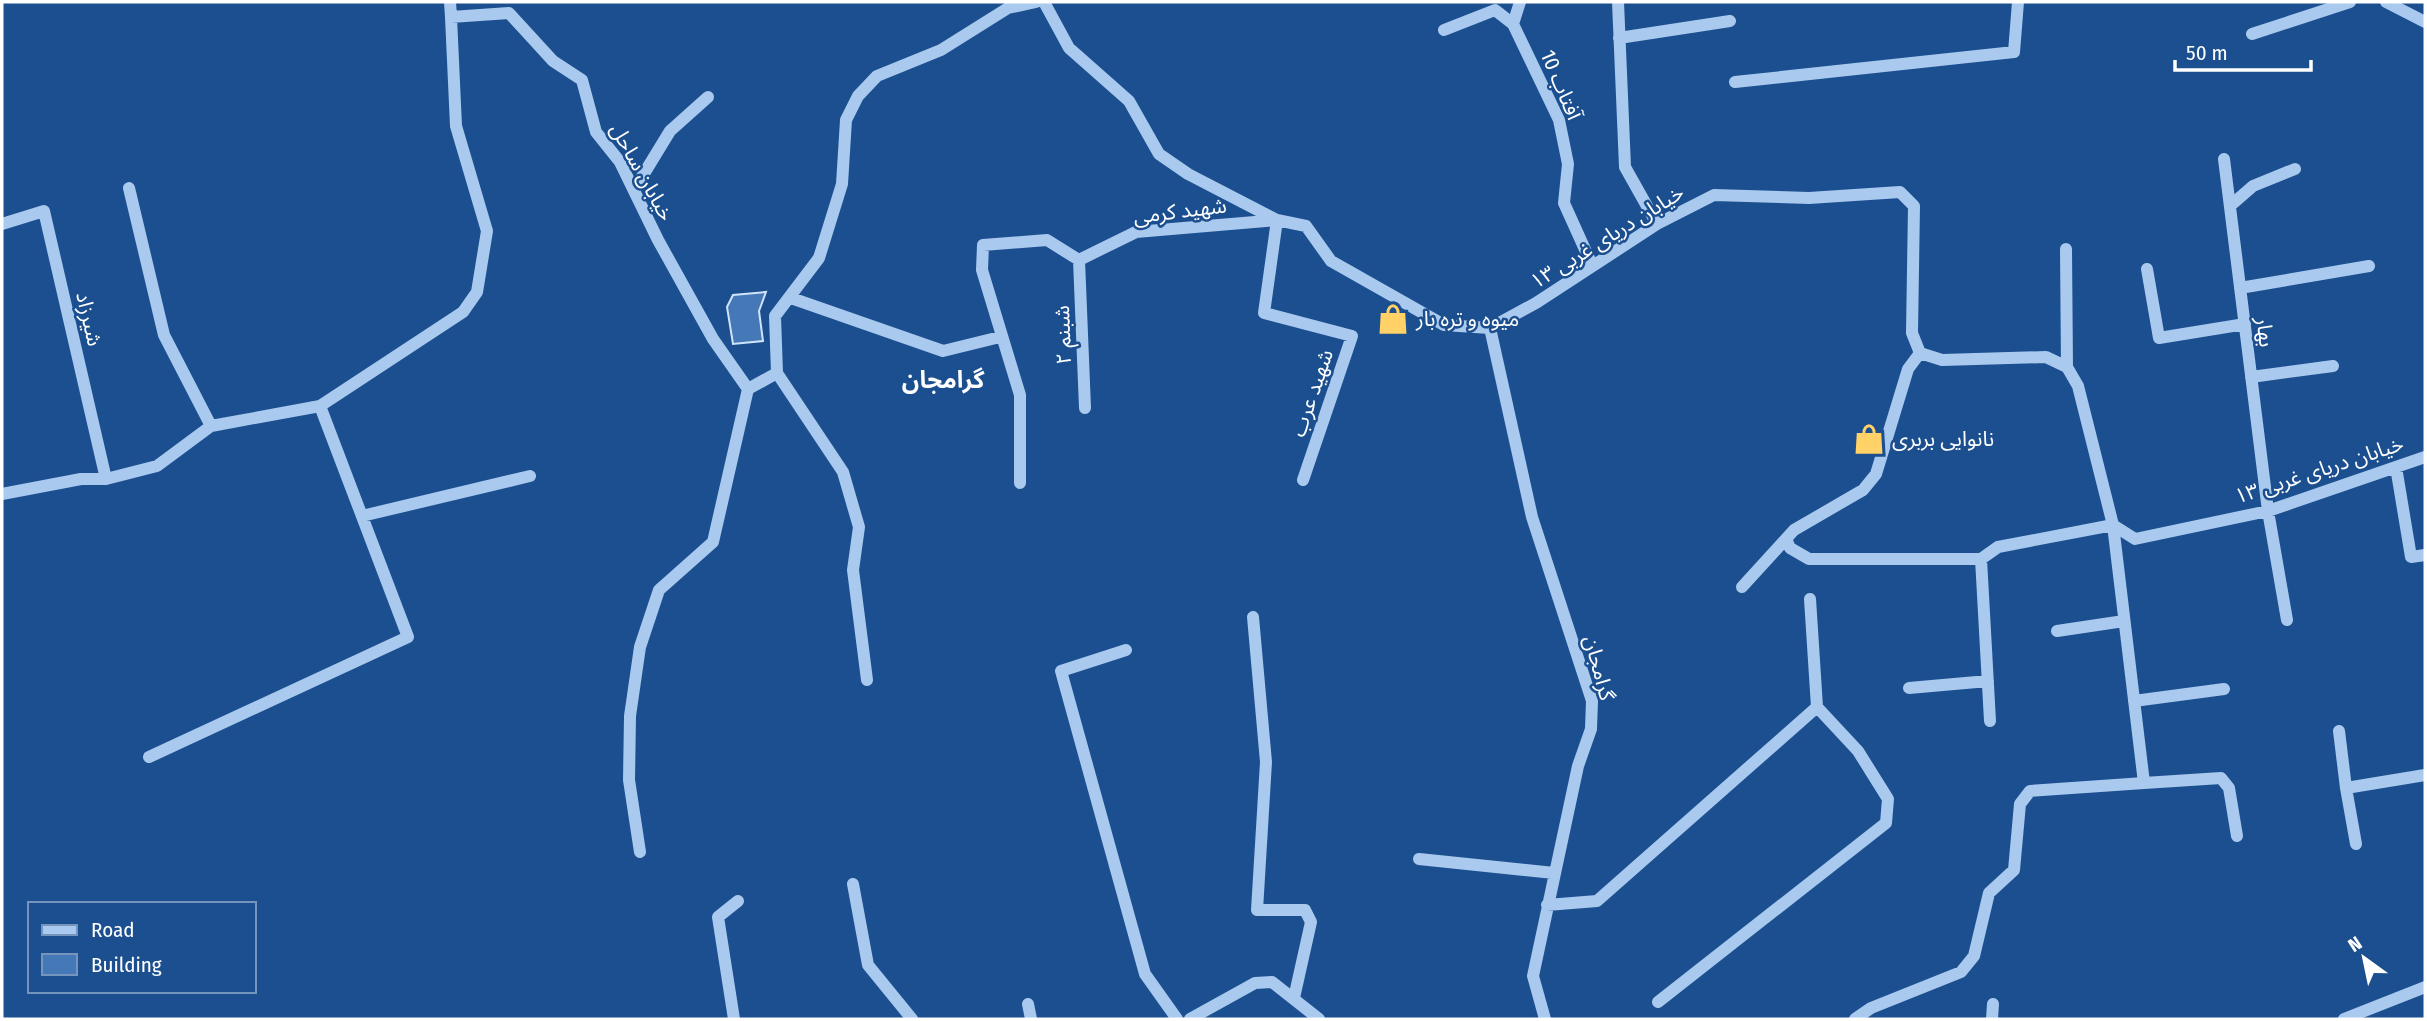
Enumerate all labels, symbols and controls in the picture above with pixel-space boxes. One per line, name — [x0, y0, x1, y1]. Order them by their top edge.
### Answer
scale bar — [2175, 28, 2312, 72]
text: 50 m — [2186, 40, 2228, 66]
street label: آفتاب 10 — [1535, 46, 1588, 125]
street label: خیابان ساحل — [605, 119, 679, 225]
street label: خیابان دریای غربی ۱۳ — [1525, 179, 1689, 295]
street label: شهید کرمی — [1132, 192, 1228, 230]
street label: شیرزاد — [70, 289, 108, 349]
shop icon: میوه و تره بار — [1376, 302, 1410, 336]
street label: شبنم ۲ — [1049, 305, 1079, 365]
place label: میوه و تره بار — [1415, 306, 1519, 332]
street label: بهار — [2250, 314, 2280, 349]
street label: شهید عرب — [1285, 346, 1339, 440]
district label: گرامجان — [902, 366, 985, 394]
shop icon: نانوایی بربری — [1852, 422, 1886, 456]
place label: نانوایی بربری — [1892, 426, 1994, 452]
street label: خیابان دریای غربی ۱۳ — [2231, 430, 2407, 510]
street label: گرامجان — [1578, 633, 1620, 704]
legend — [28, 902, 256, 993]
text: Road — [91, 917, 135, 943]
north arrow — [2329, 923, 2399, 993]
text: N — [2344, 931, 2366, 957]
text: Building — [91, 952, 162, 978]

